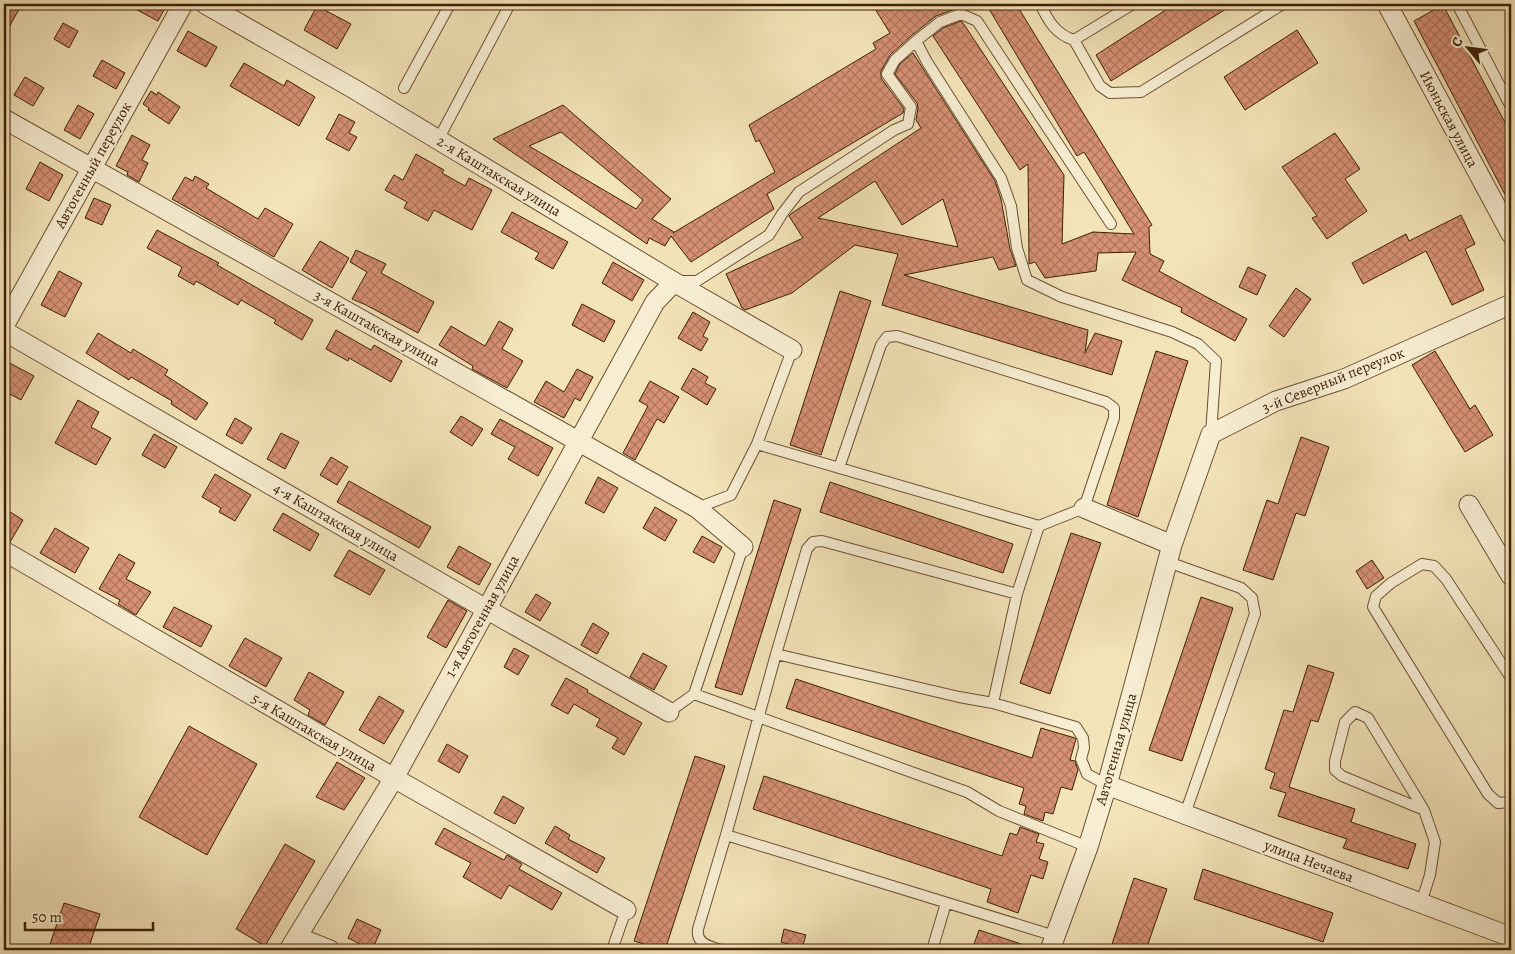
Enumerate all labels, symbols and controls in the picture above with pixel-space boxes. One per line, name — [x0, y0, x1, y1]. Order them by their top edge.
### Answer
north arrow — [1442, 22, 1492, 72]
text: С — [1447, 33, 1468, 50]
street label: Июньская улица — [1415, 67, 1483, 171]
street label: Автогенный переулок — [49, 98, 136, 233]
street label: 2-я Каштакская улица — [433, 131, 565, 221]
street label: 3-я Каштакская улица — [311, 285, 444, 371]
street label: 3-й Северный переулок — [1259, 342, 1407, 418]
street label: 4-я Каштакская улица — [270, 478, 402, 566]
street label: 1-я Автогенная улица — [440, 551, 524, 681]
street label: 5-я Каштакская улица — [248, 688, 380, 776]
street label: Автогенная улица — [1090, 691, 1142, 808]
street label: улица Нечаева — [1261, 834, 1357, 887]
scale bar — [25, 899, 152, 931]
text: 50 m — [32, 907, 62, 927]

